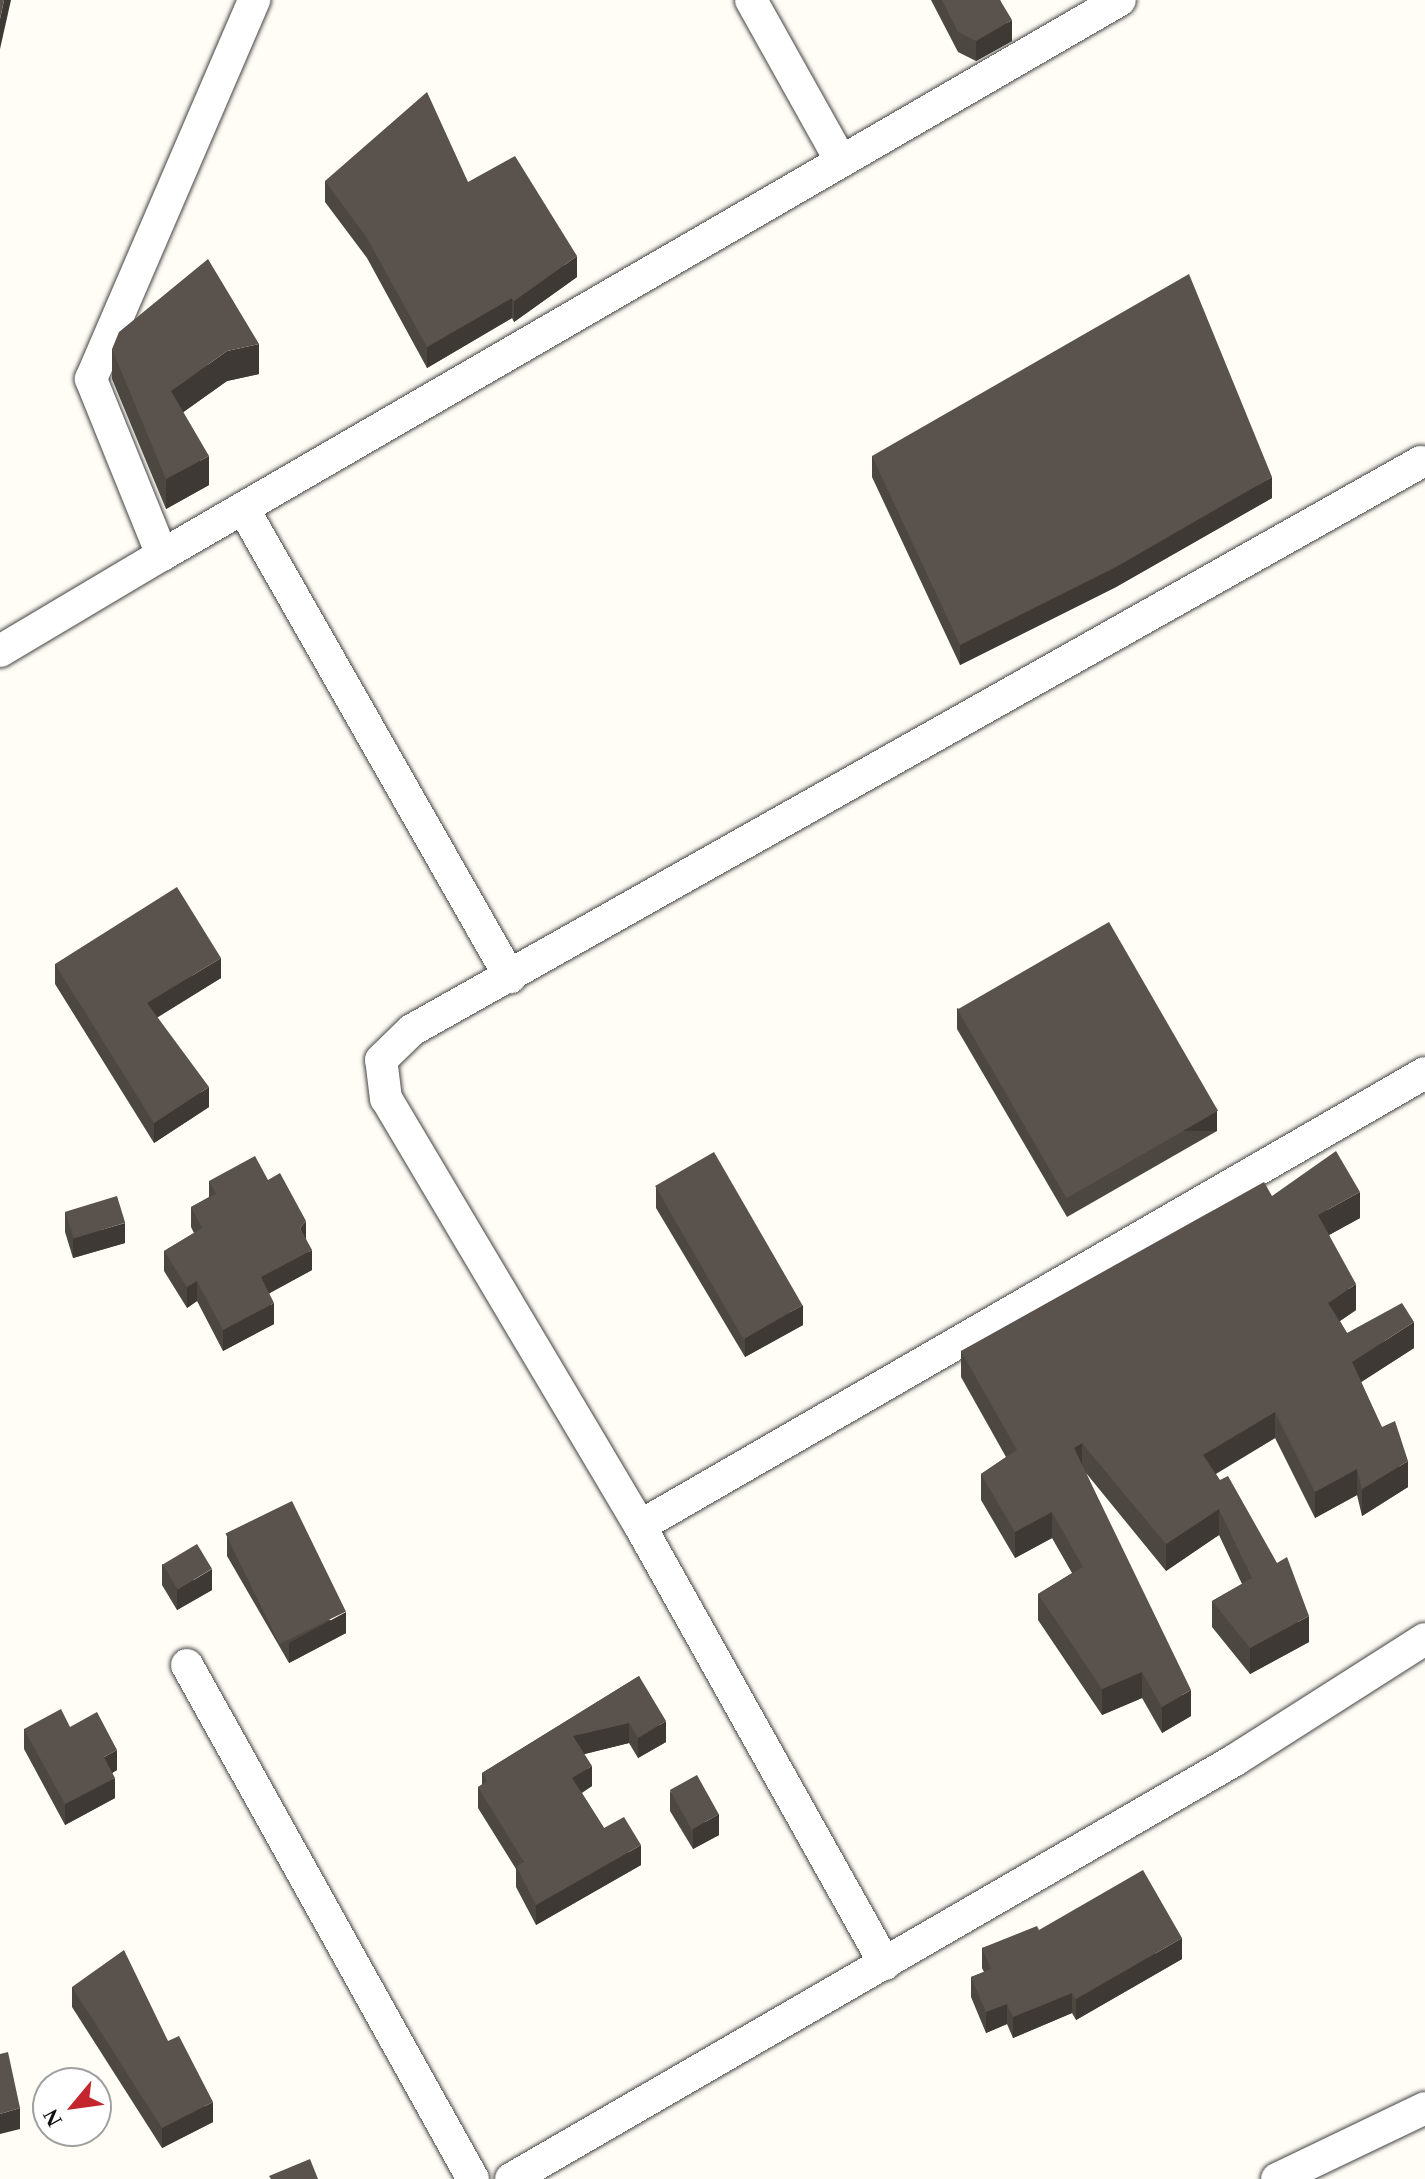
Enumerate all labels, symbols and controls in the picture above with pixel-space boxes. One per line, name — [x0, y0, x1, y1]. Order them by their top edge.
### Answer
north arrow — [32, 2067, 112, 2147]
text: N — [38, 2105, 67, 2131]

